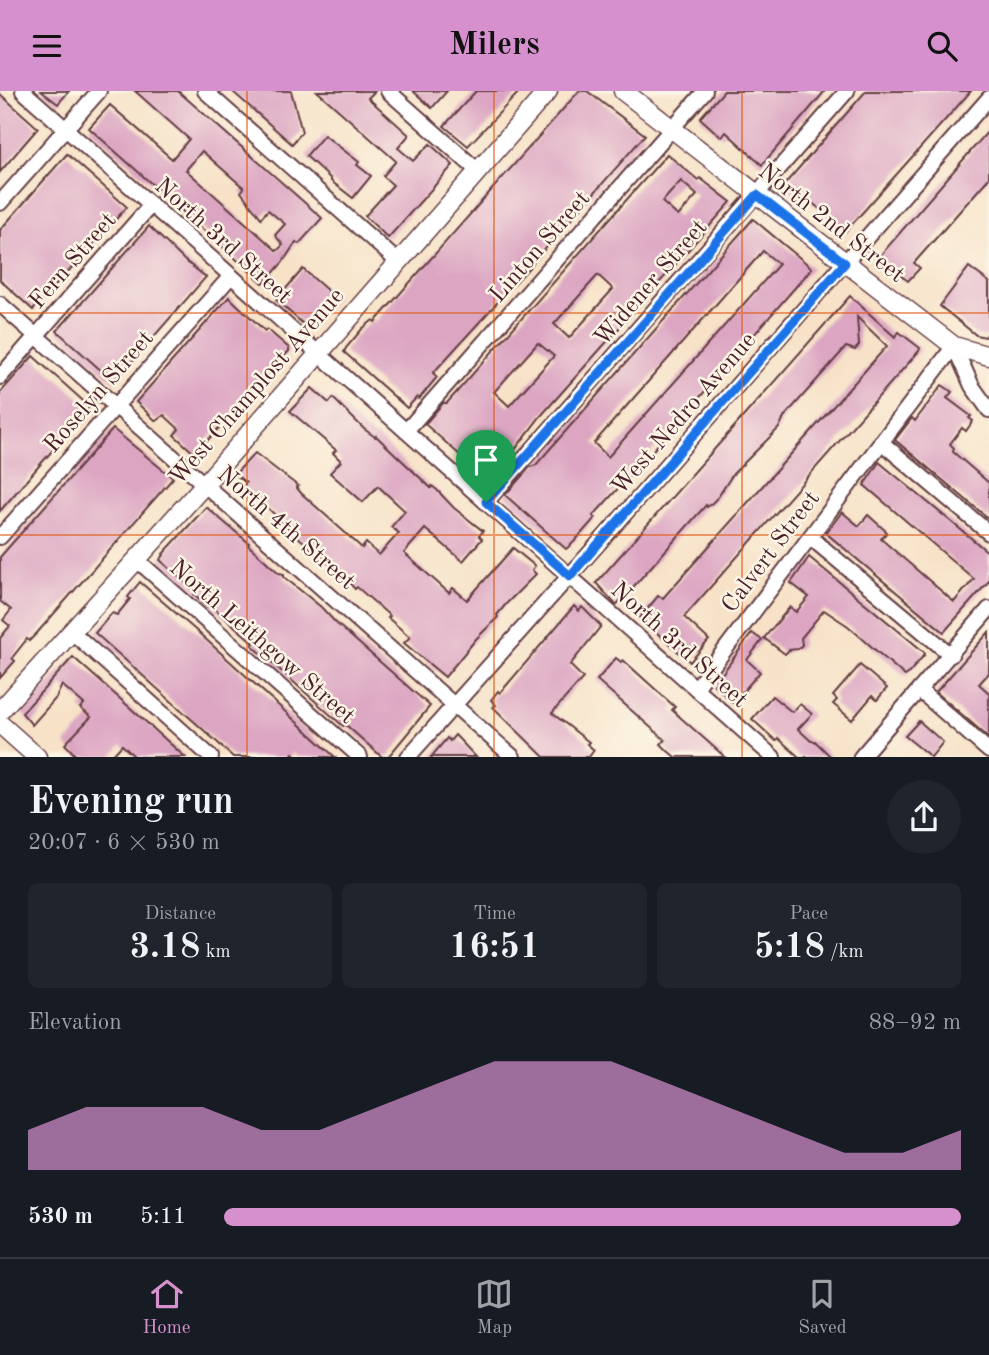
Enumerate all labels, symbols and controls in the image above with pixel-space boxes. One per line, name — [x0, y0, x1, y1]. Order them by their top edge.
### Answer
icon: menu — [28, 27, 66, 65]
icon: search — [923, 27, 961, 65]
text: Milers — [449, 30, 540, 62]
street label: North 2nd Street — [753, 159, 908, 288]
street label: North 3rd Street — [150, 174, 296, 309]
street label: Linton Street — [486, 187, 595, 308]
street label: Fern Street — [26, 209, 121, 314]
street label: Widener Street — [590, 216, 713, 351]
street label: West Champlost Avenue — [166, 284, 349, 490]
street label: Roselyn Street — [40, 327, 159, 458]
street label: West Nedro Avenue — [608, 328, 761, 500]
pin — [456, 430, 516, 502]
icon: arrive — [467, 441, 505, 479]
street label: North 4th Street — [212, 462, 359, 595]
street label: Calvert Street — [718, 487, 825, 618]
street label: North Leithgow Street — [164, 556, 359, 729]
street label: North 3rd Street — [606, 578, 752, 713]
button: share — [887, 780, 961, 854]
text: Evening run — [28, 784, 234, 822]
text: 20:07 · 6 × 530 m — [28, 831, 220, 854]
text: Distance — [144, 905, 216, 924]
text: Time — [473, 905, 516, 924]
text: Pace — [790, 905, 828, 924]
text: 3.18 — [130, 930, 200, 965]
text: 16:51 — [449, 930, 540, 965]
text: 5:18 — [754, 930, 825, 965]
text: km — [200, 943, 231, 962]
text: /km — [825, 943, 864, 962]
text: Elevation — [28, 1011, 122, 1034]
text: 88–92 m — [869, 1011, 961, 1034]
text: 530 m — [28, 1205, 93, 1228]
text: 5:11 — [140, 1205, 186, 1228]
tab: Home — [142, 1275, 191, 1340]
tab: Map — [475, 1275, 513, 1340]
tab: Saved — [798, 1275, 847, 1340]

